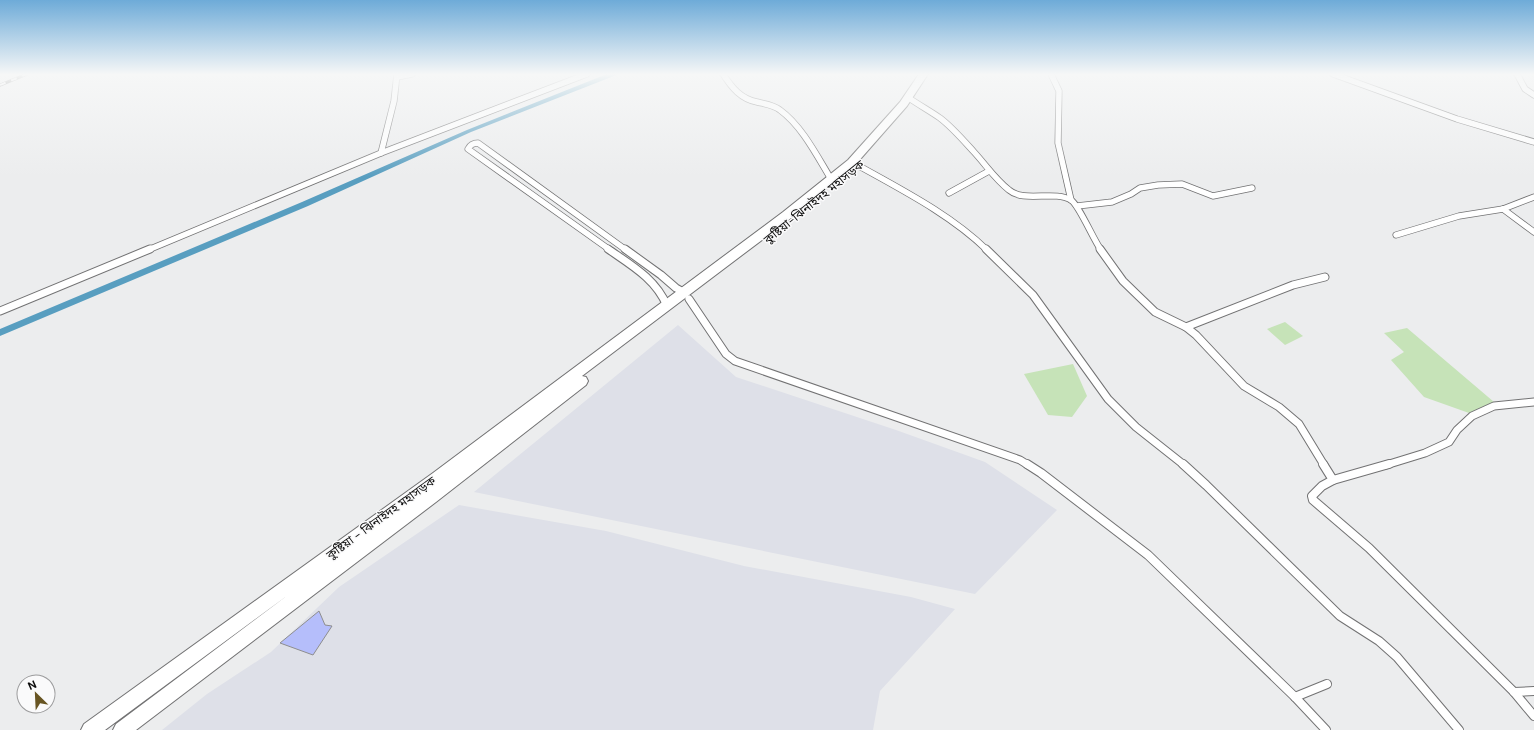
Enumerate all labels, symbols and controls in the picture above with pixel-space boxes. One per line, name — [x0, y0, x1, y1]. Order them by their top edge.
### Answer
street label: কুষ্টিয়া-ঝিনাইদহ মহাসড়ক — [760, 156, 868, 248]
street label: কুষ্টিয়া - ঝিনাইদহ মহাসড়ক — [322, 473, 439, 564]
north arrow — [16, 674, 56, 714]
text: N — [25, 677, 38, 693]

